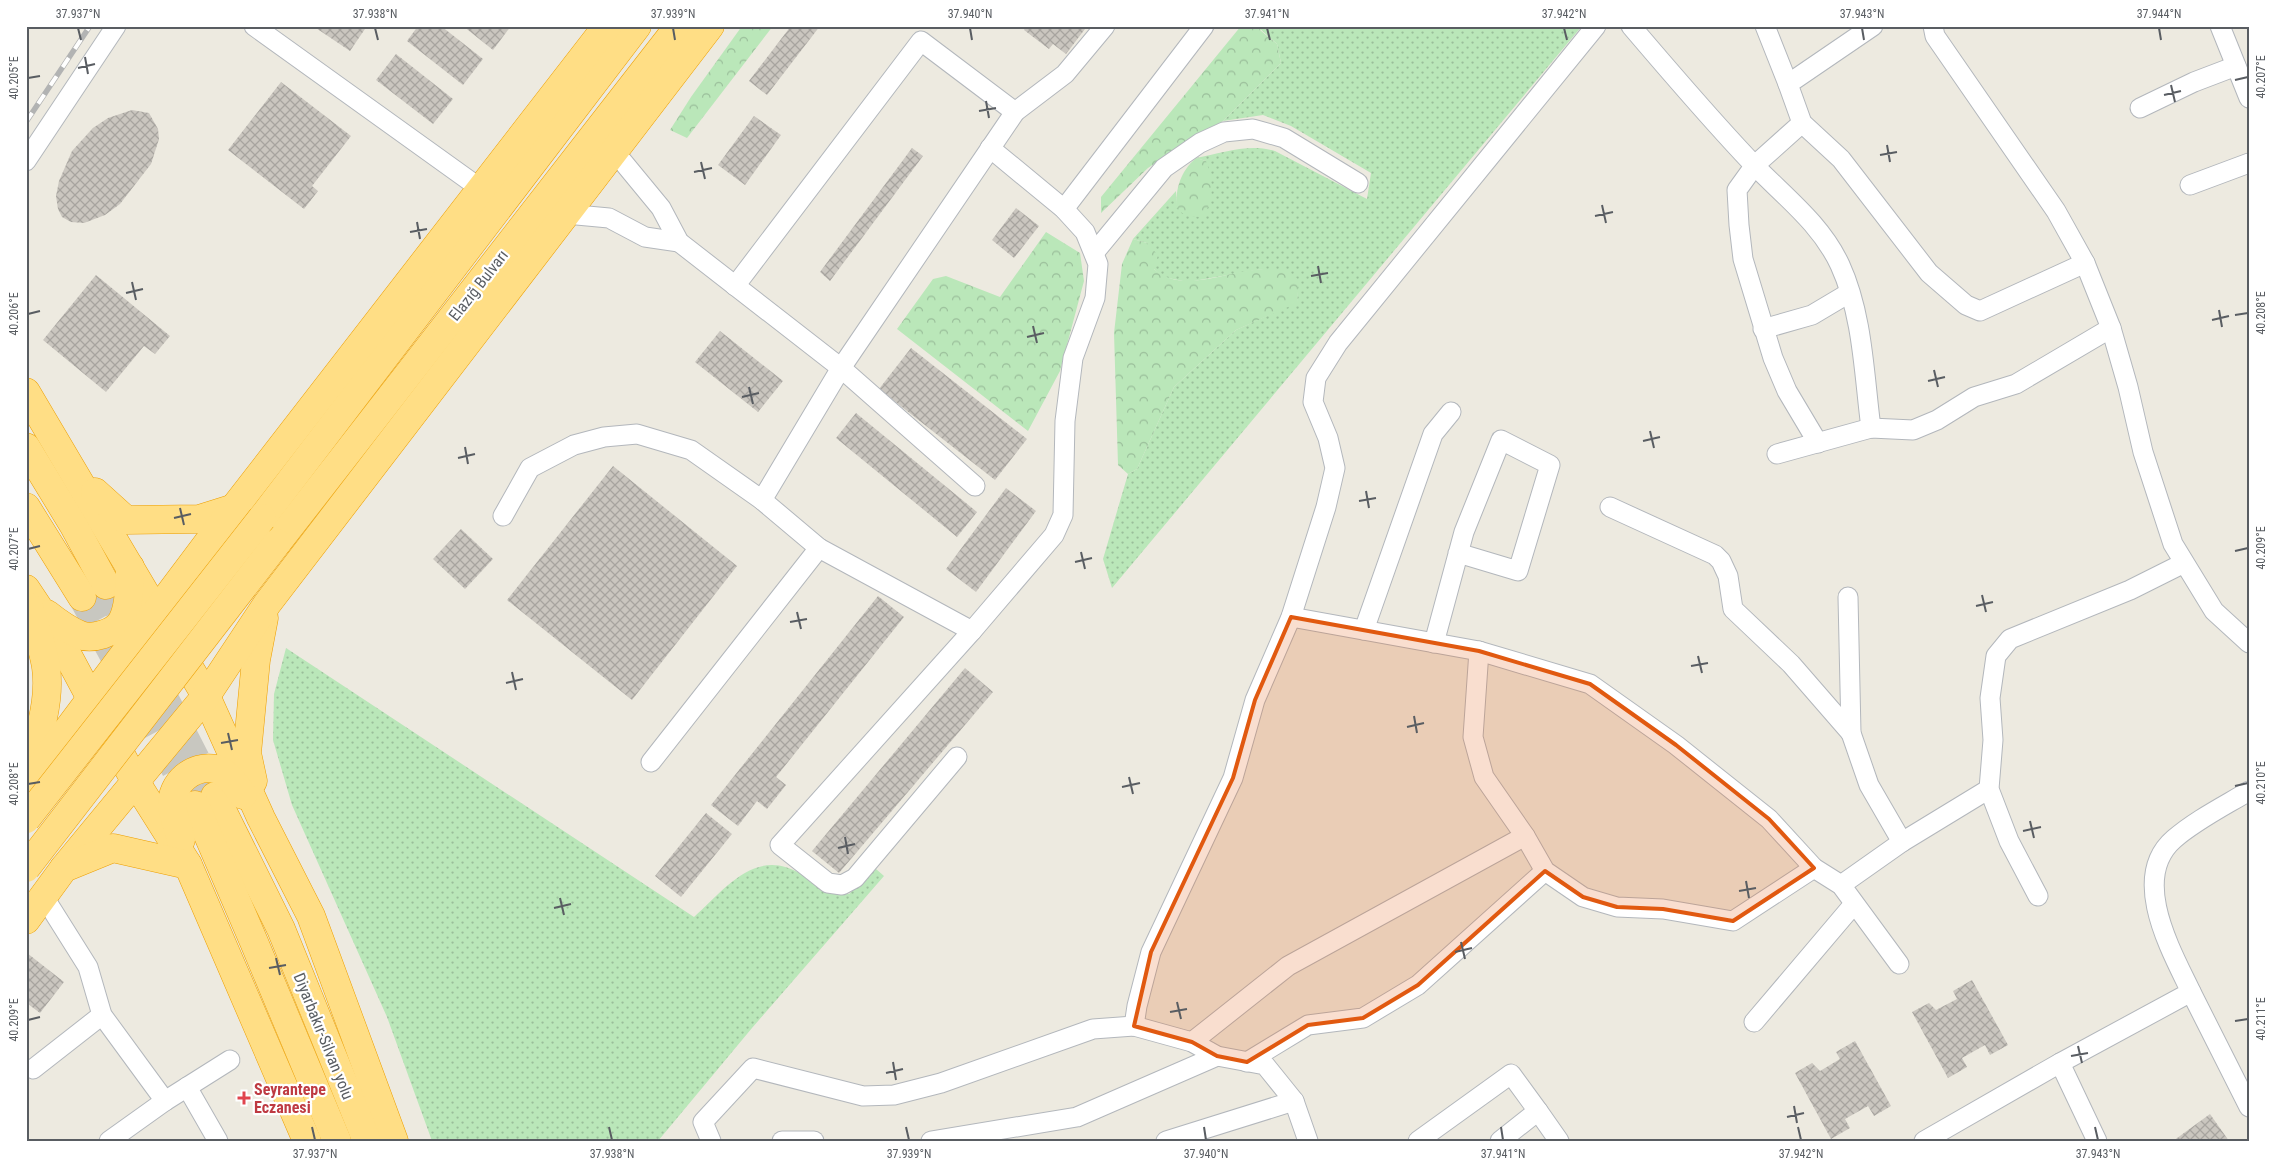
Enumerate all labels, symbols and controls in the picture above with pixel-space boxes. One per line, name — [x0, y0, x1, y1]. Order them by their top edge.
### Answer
text: 37.937°N — [56, 7, 100, 21]
text: 37.938°N — [353, 7, 397, 21]
text: 37.939°N — [651, 7, 695, 21]
text: 37.940°N — [948, 7, 992, 21]
text: 37.941°N — [1245, 7, 1289, 21]
text: 37.942°N — [1542, 7, 1586, 21]
text: 37.943°N — [1840, 7, 1884, 21]
text: 37.944°N — [2137, 7, 2181, 21]
text: 40.207°E — [2254, 55, 2268, 99]
text: 40.205°E — [7, 56, 21, 100]
street label: Elazığ Bulvarı — [445, 246, 512, 325]
text: 40.208°E — [2254, 291, 2268, 335]
text: 40.206°E — [7, 292, 21, 336]
text: 40.209°E — [2254, 526, 2268, 570]
text: 40.207°E — [7, 527, 21, 571]
text: 40.210°E — [2254, 761, 2268, 805]
text: 40.208°E — [7, 762, 21, 806]
street label: Diyarbakır-Silvan yolu — [289, 970, 358, 1102]
text: 40.211°E — [2254, 997, 2268, 1041]
text: 40.209°E — [7, 998, 21, 1042]
place label: Seyrantepe Eczanesi — [254, 1080, 326, 1117]
marker: Seyrantepe Eczanesi — [238, 1092, 250, 1104]
text: 37.937°N — [293, 1147, 337, 1161]
text: 37.938°N — [590, 1147, 634, 1161]
text: 37.939°N — [887, 1147, 931, 1161]
text: 37.940°N — [1184, 1147, 1228, 1161]
text: 37.941°N — [1481, 1147, 1525, 1161]
text: 37.942°N — [1779, 1147, 1823, 1161]
text: 37.943°N — [2076, 1147, 2120, 1161]

